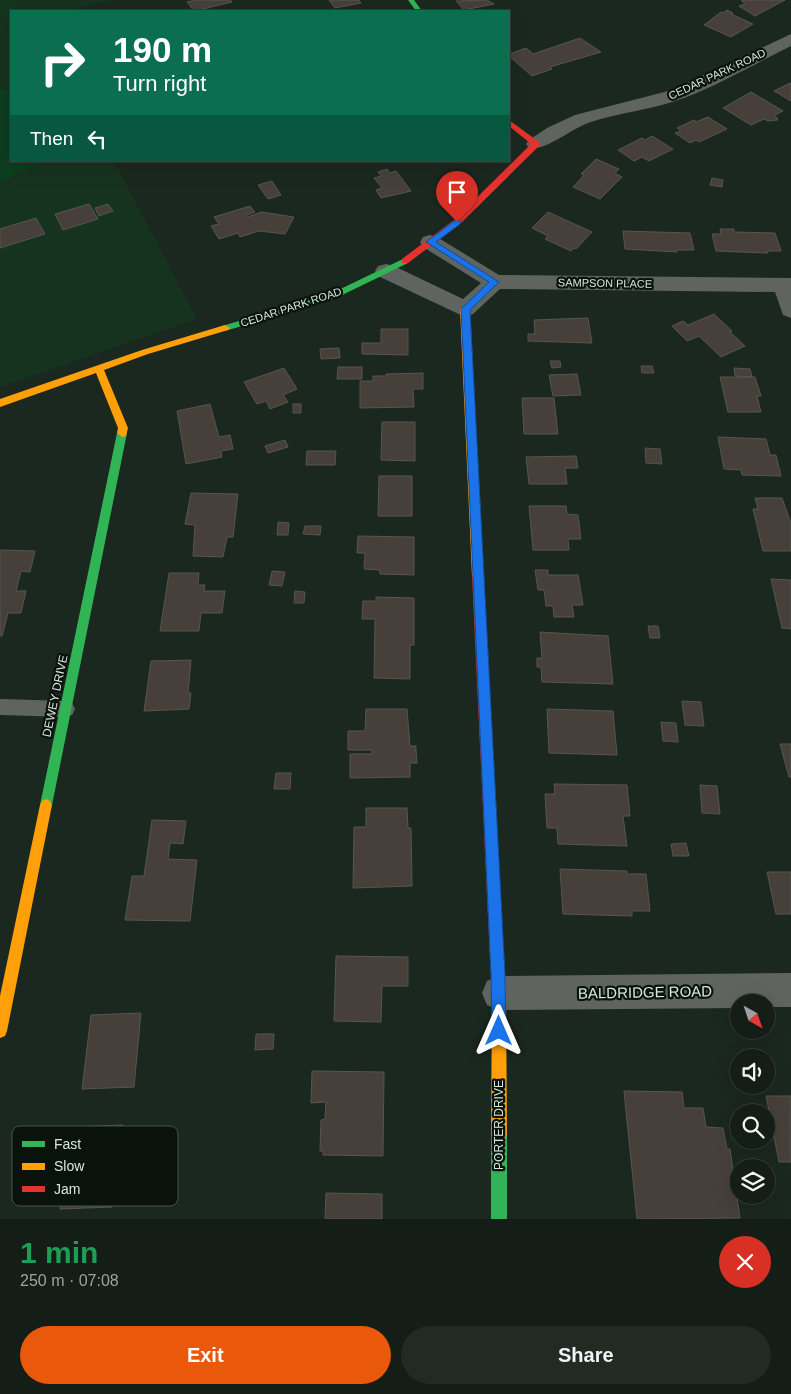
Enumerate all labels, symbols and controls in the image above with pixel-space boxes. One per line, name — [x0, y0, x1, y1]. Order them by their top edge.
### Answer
icon: right — [30, 30, 95, 95]
text: 190 m — [113, 30, 212, 69]
street label: CEDAR PARK ROAD — [667, 46, 767, 102]
text: Turn right — [113, 71, 206, 96]
icon: left — [83, 125, 111, 153]
text: Then — [30, 128, 73, 149]
pin — [436, 171, 478, 222]
icon: arrive — [443, 178, 471, 206]
street label: SAMPSON PLACE — [558, 276, 652, 290]
street label: CEDAR PARK ROAD — [239, 285, 343, 329]
street label: DEWEY DRIVE — [39, 654, 71, 738]
street label: BALDRIDGE ROAD — [578, 982, 712, 1002]
north arrow — [730, 994, 775, 1039]
map controls — [730, 994, 775, 1204]
position arrow — [472, 1004, 524, 1056]
button: sound — [730, 1049, 775, 1094]
street label: PORTER DRIVE — [492, 1080, 506, 1170]
button: search — [730, 1104, 775, 1149]
legend — [12, 1126, 178, 1206]
text: Fast — [54, 1136, 81, 1152]
text: Slow — [54, 1158, 85, 1174]
button: layers — [730, 1159, 775, 1204]
text: Jam — [54, 1181, 80, 1197]
text: 1 min — [20, 1236, 98, 1269]
button: close — [719, 1236, 771, 1288]
text: 250 m · 07:08 — [20, 1272, 119, 1289]
button: Exit — [20, 1326, 391, 1384]
button: Share — [401, 1326, 771, 1384]

